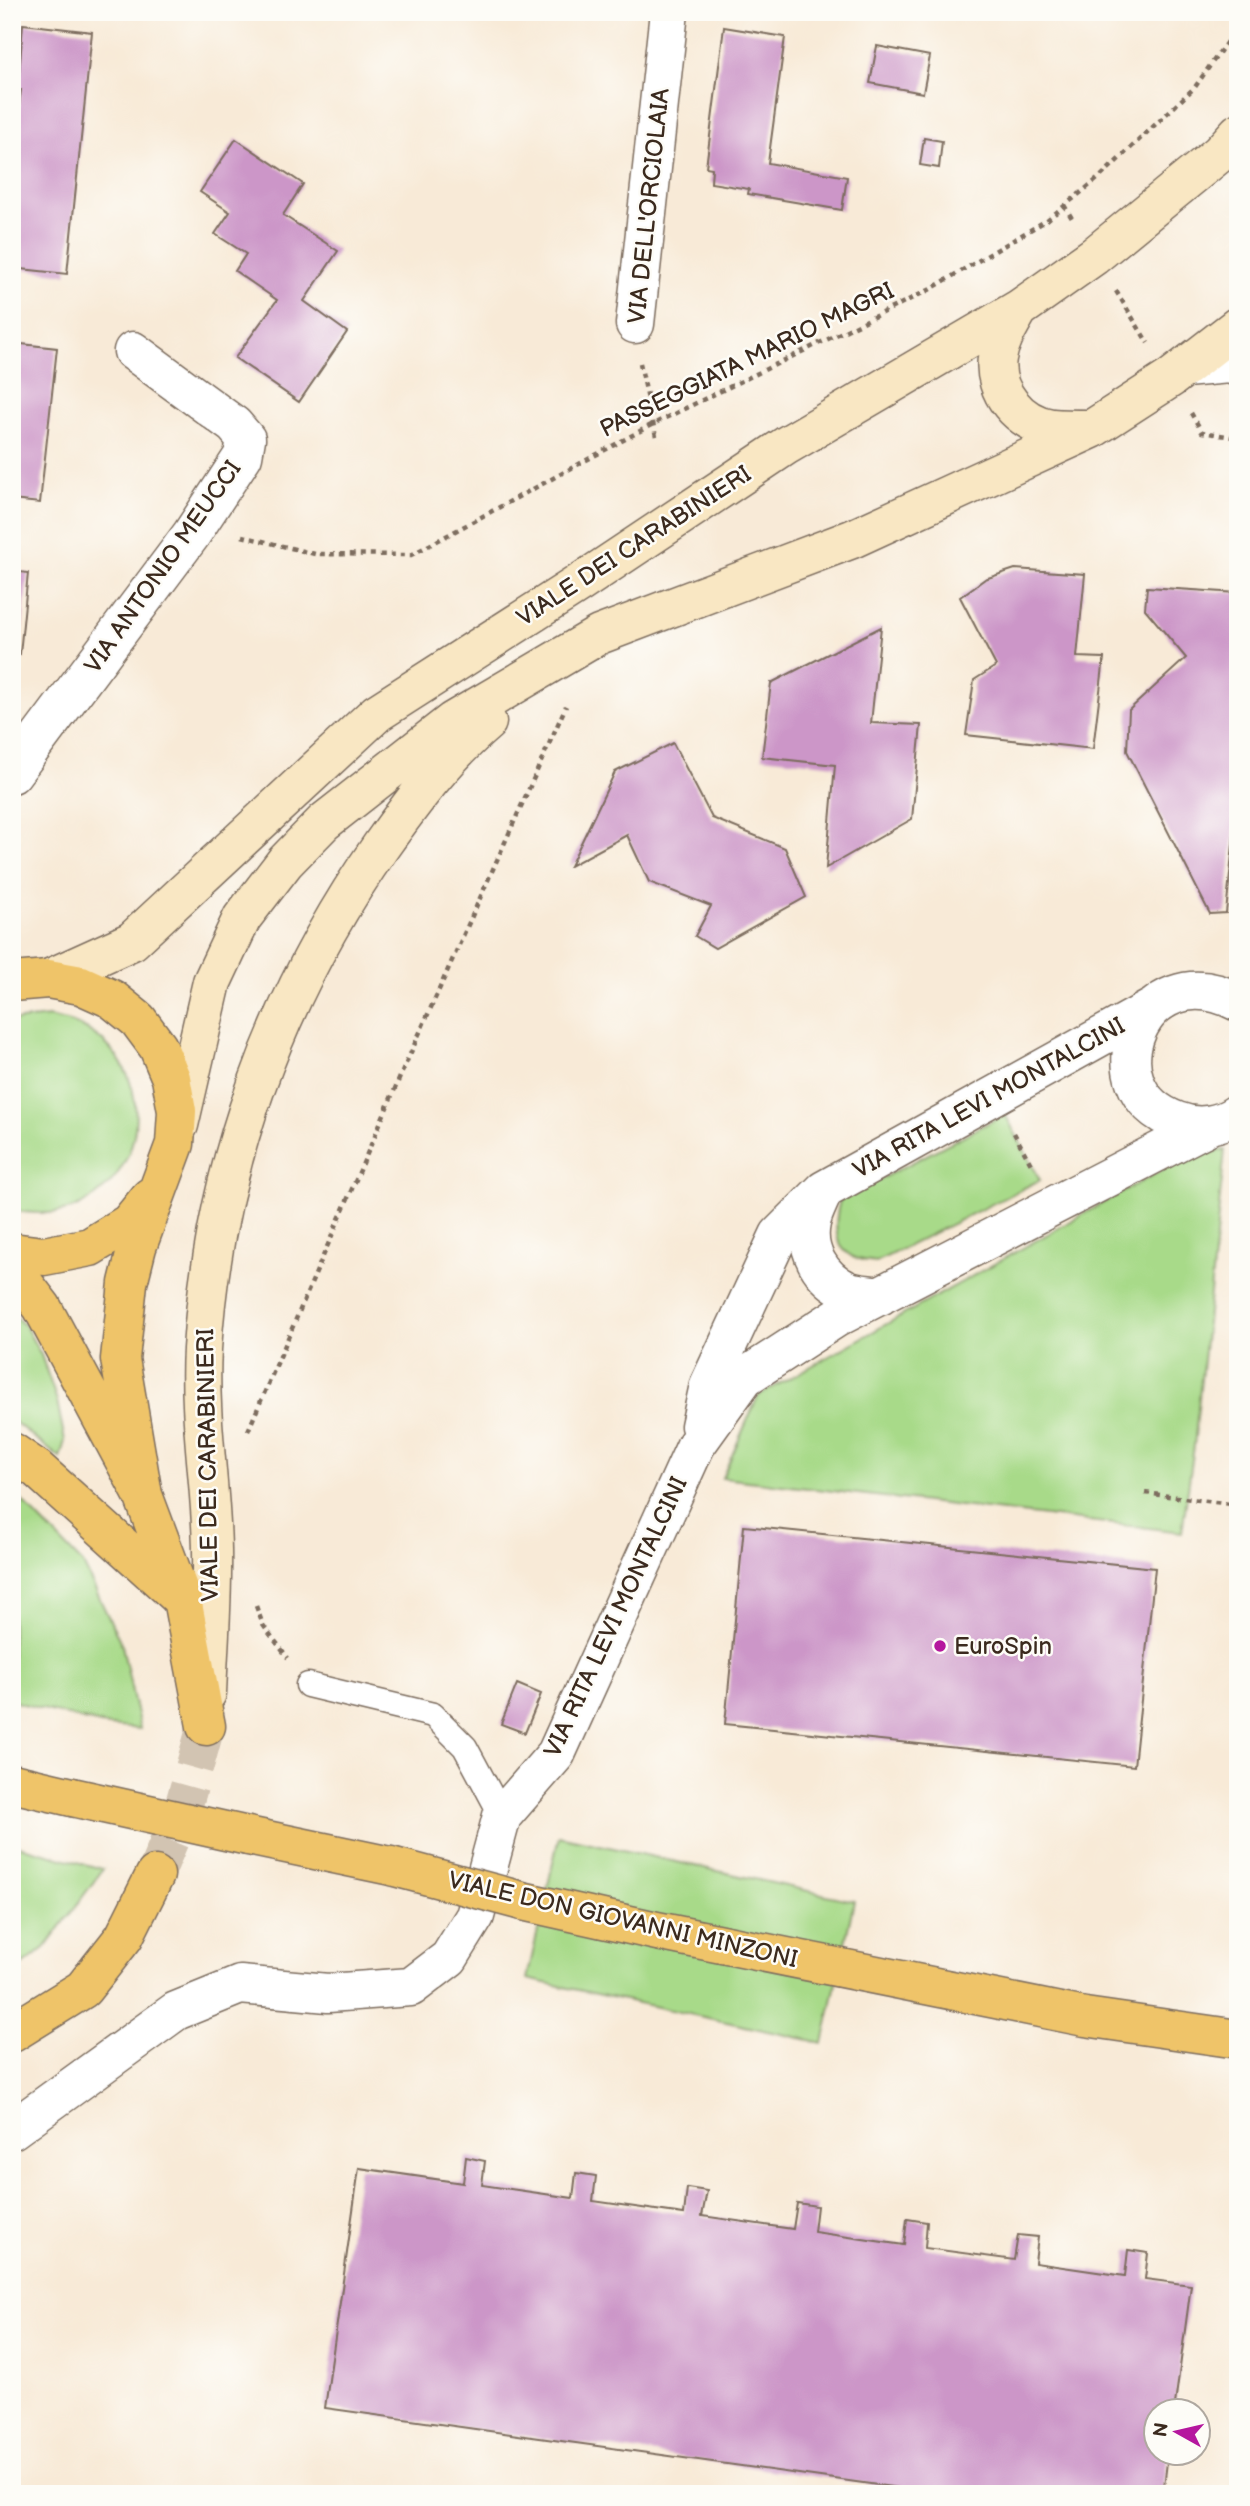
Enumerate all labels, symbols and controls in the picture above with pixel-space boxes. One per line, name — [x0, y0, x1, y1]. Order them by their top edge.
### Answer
street label: VIA DELL'ORCIOLAIA — [622, 87, 676, 325]
street label: PASSEGGIATA MARIO MAGRI — [595, 276, 899, 444]
street label: VIA ANTONIO MEUCCI — [78, 455, 248, 679]
street label: VIALE DEI CARABINIERI — [511, 459, 757, 633]
street label: VIA RITA LEVI MONTALCINI — [848, 1011, 1130, 1185]
street label: VIALE DEI CARABINIERI — [191, 1328, 225, 1602]
street label: VIA RITA LEVI MONTALCINI — [538, 1472, 694, 1762]
place label: EuroSpin — [954, 1632, 1052, 1661]
marker: EuroSpin — [932, 1638, 948, 1654]
street label: VIALE DON GIOVANNI MINZONI — [446, 1866, 800, 1974]
north arrow — [1142, 2398, 1212, 2468]
text: N — [1149, 2421, 1174, 2439]

